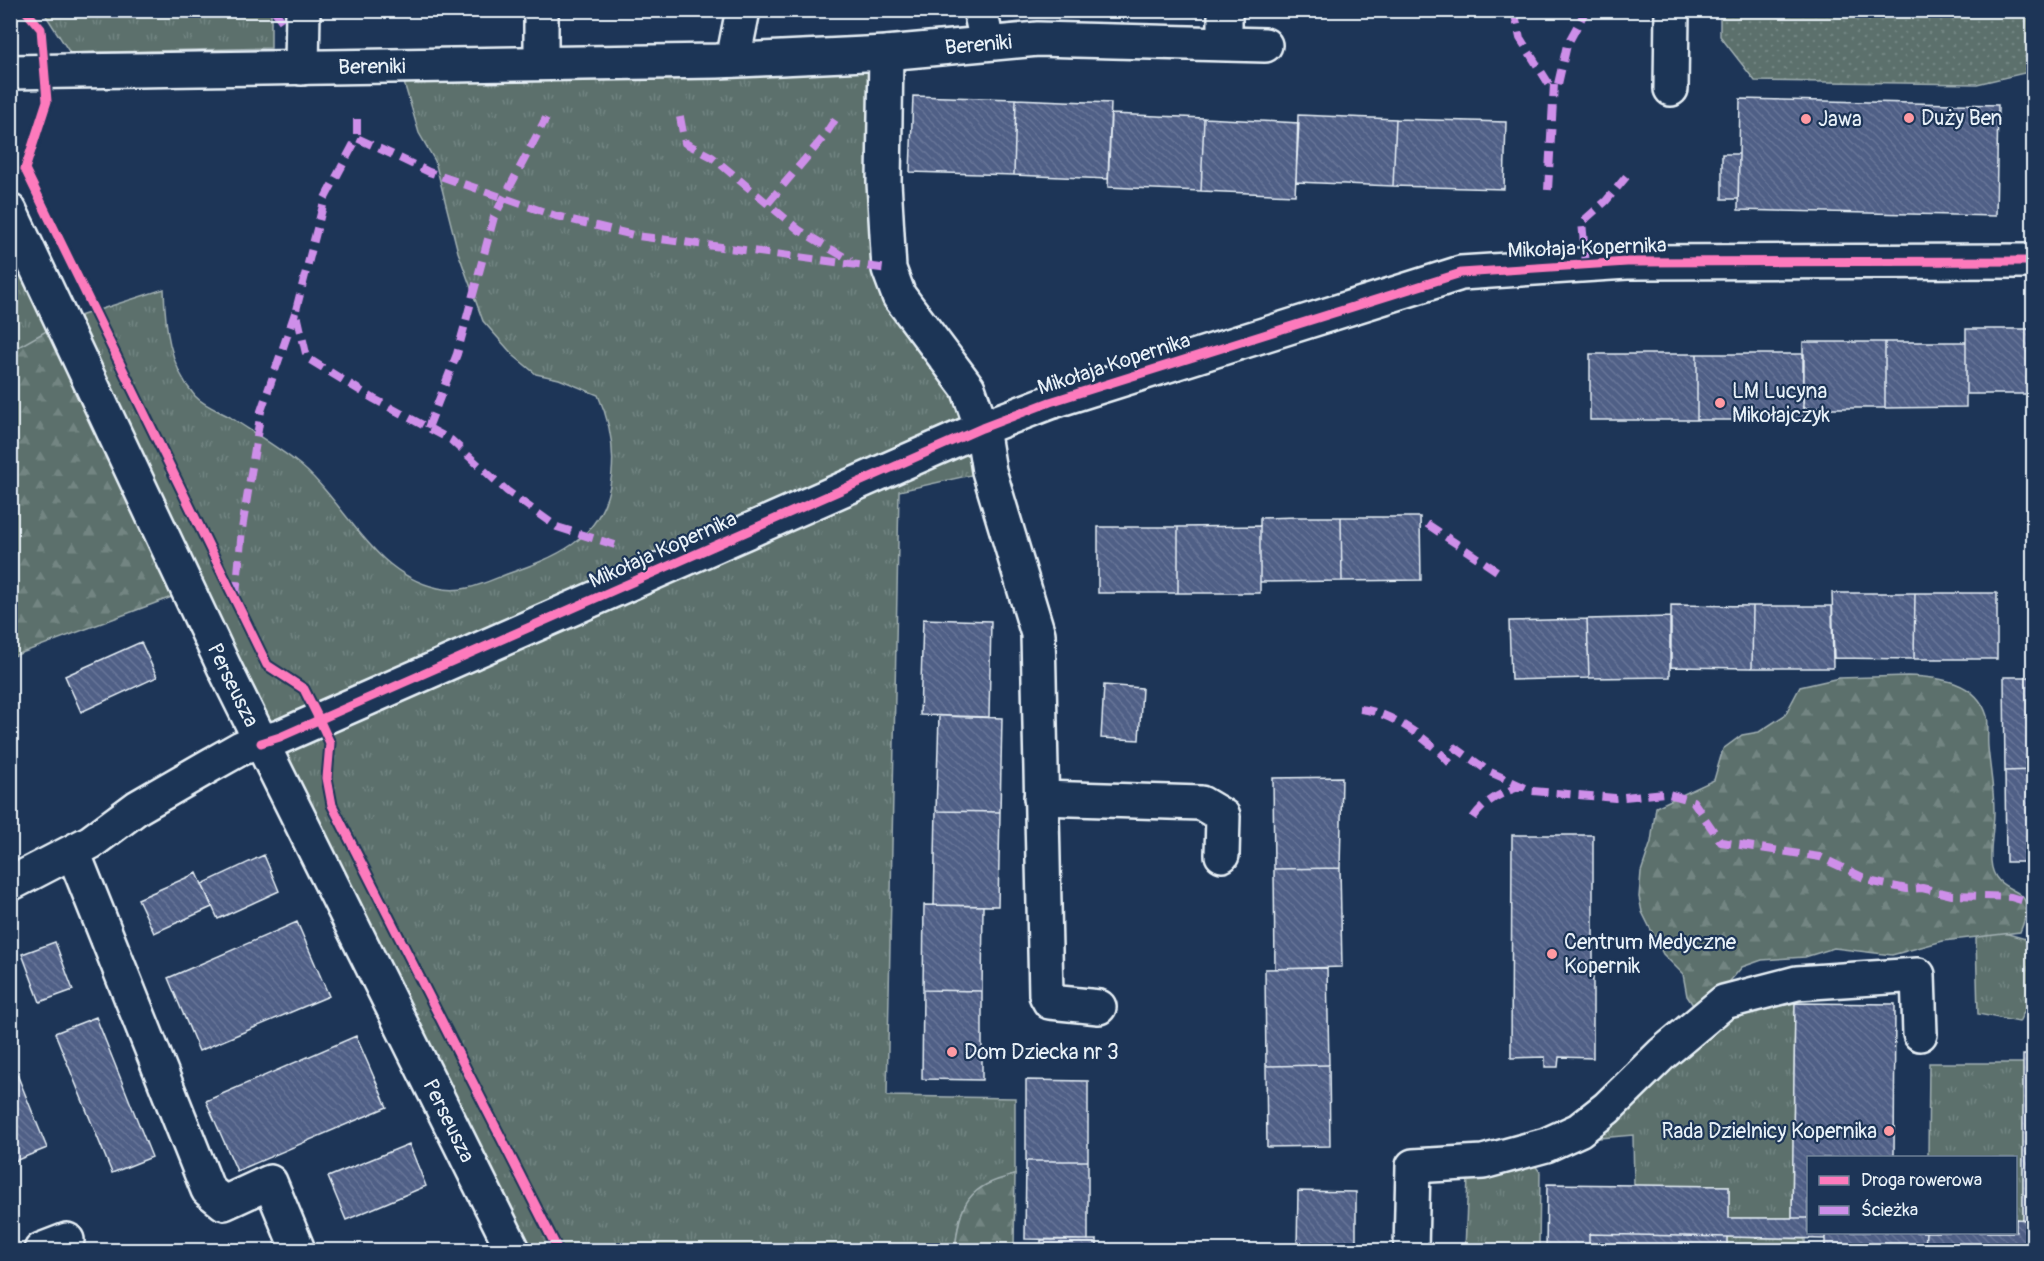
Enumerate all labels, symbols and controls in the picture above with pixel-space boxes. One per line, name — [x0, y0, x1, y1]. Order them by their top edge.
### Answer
street label: Bereniki — [944, 28, 1013, 61]
street label: Bereniki — [338, 52, 406, 80]
place label: Duży Ben — [1921, 105, 2003, 132]
place label: Jawa — [1818, 106, 1862, 133]
marker: Duży Ben — [1902, 111, 1916, 125]
marker: Jawa — [1799, 112, 1813, 126]
street label: Mikołaja Kopernika — [1507, 232, 1667, 264]
street label: Mikołaja Kopernika — [1034, 327, 1194, 401]
place label: LM Lucyna Mikołajczyk — [1732, 378, 1830, 429]
marker: LM Lucyna Mikołajczyk — [1713, 396, 1727, 410]
street label: Mikołaja Kopernika — [585, 505, 741, 595]
street label: Perseusza — [201, 639, 265, 731]
place label: Centrum Medyczne Kopernik — [1564, 929, 1737, 980]
marker: Centrum Medyczne Kopernik — [1545, 947, 1559, 961]
place label: Dom Dziecka nr 3 — [964, 1039, 1119, 1066]
marker: Dom Dziecka nr 3 — [945, 1045, 959, 1059]
street label: Perseusza — [417, 1074, 481, 1167]
place label: Rada Dzielnicy Kopernika — [1661, 1118, 1877, 1145]
marker: Rada Dzielnicy Kopernika — [1882, 1124, 1896, 1138]
legend — [1807, 1156, 2017, 1234]
text: Droga rowerowa — [1861, 1169, 1982, 1192]
text: Ścieżka — [1861, 1199, 1918, 1222]

